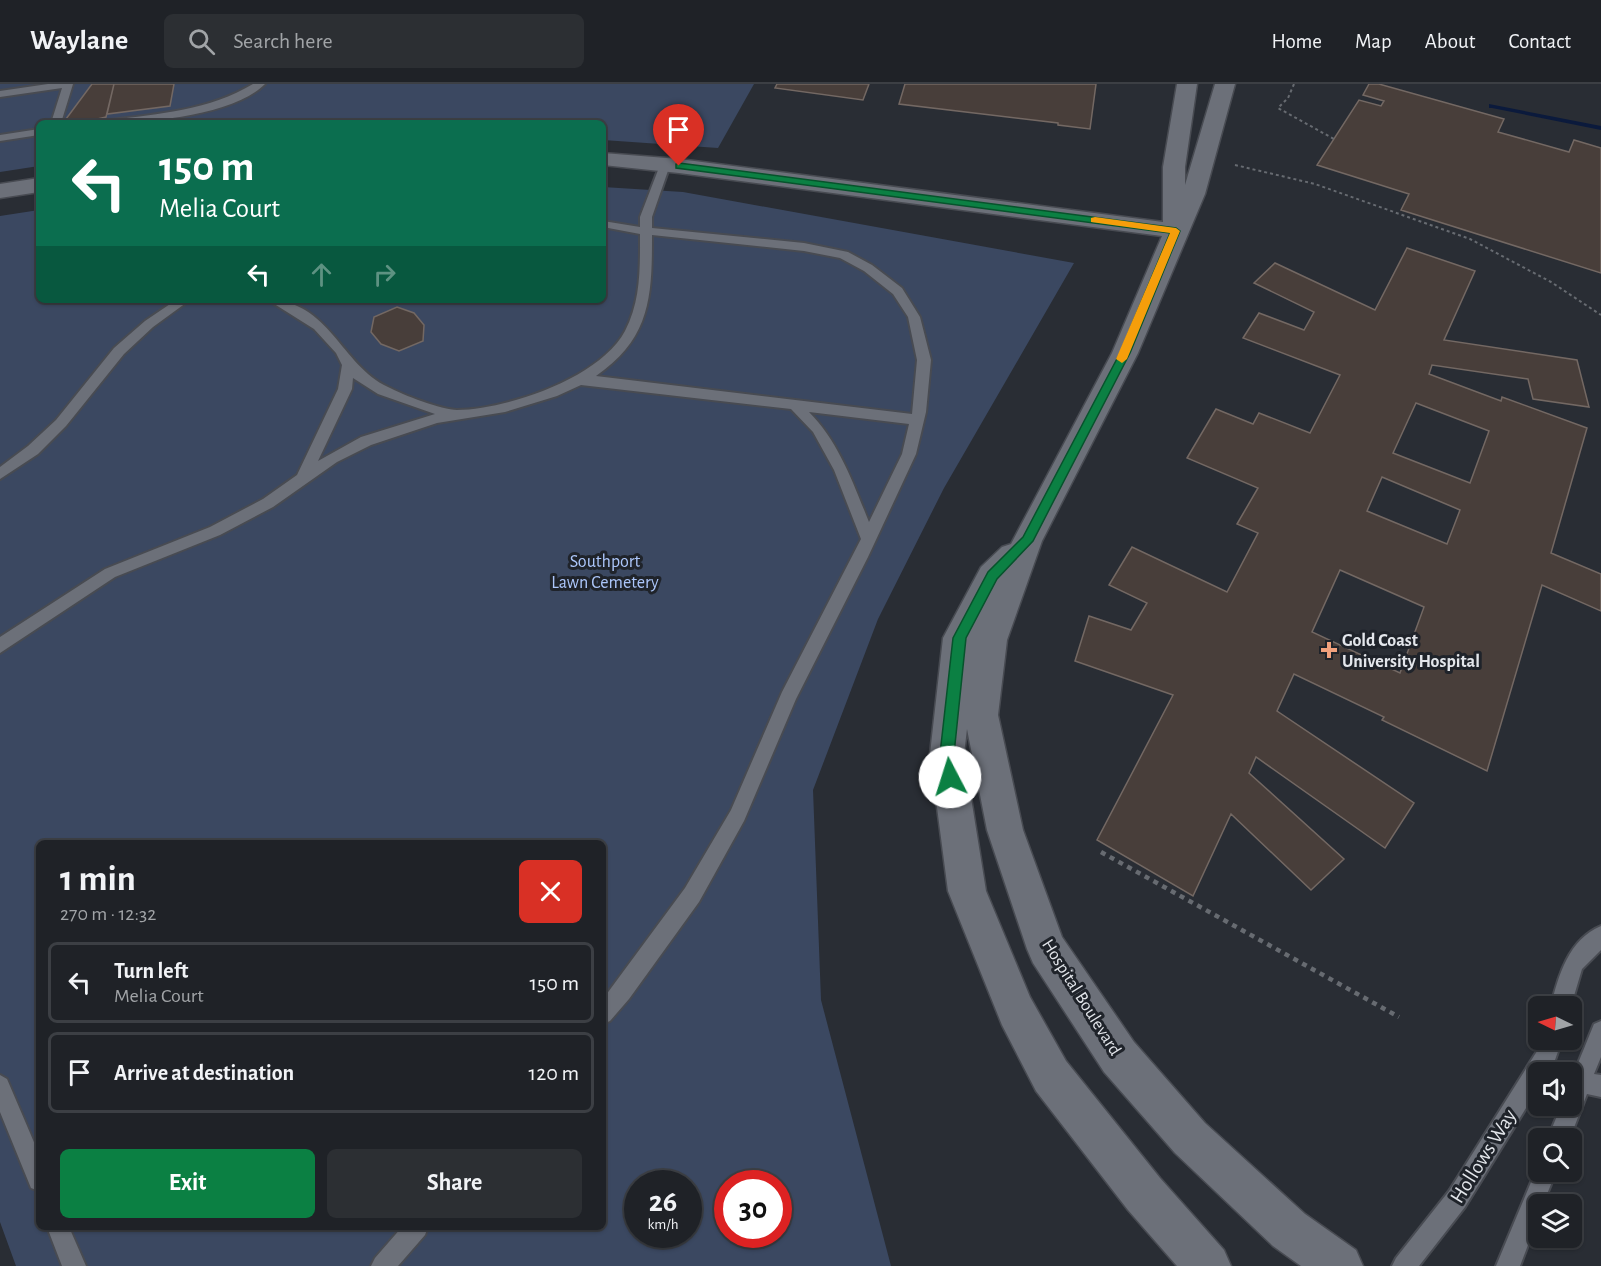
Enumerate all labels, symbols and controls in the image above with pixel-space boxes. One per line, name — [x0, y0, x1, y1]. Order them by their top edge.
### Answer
search box — [164, 14, 584, 68]
icon: search — [185, 25, 218, 58]
text: Waylane — [30, 27, 128, 55]
text: Search here — [233, 30, 333, 52]
text: Home — [1271, 31, 1322, 52]
text: Map — [1355, 31, 1392, 52]
text: About — [1425, 31, 1475, 52]
text: Contact — [1508, 31, 1571, 52]
pin — [653, 104, 704, 166]
icon: arrive — [662, 113, 695, 146]
icon: left — [60, 144, 138, 222]
text: 150 m — [159, 146, 254, 188]
text: Melia Court — [159, 195, 280, 222]
icon: left — [242, 258, 275, 291]
icon: ahead — [305, 258, 338, 291]
icon: right — [368, 258, 401, 291]
park label: Southport Lawn Cemetery — [551, 553, 659, 592]
place label: Gold Coast University Hospital — [1342, 632, 1480, 671]
marker: Gold Coast University Hospital — [1320, 641, 1338, 659]
position arrow — [918, 745, 982, 809]
button: close — [519, 860, 582, 923]
text: 1 min — [60, 861, 136, 897]
text: 270 m · 12:32 — [60, 904, 156, 924]
street label: Hospital Boulevard — [1038, 936, 1124, 1059]
text: Turn left — [114, 960, 188, 982]
icon: left — [63, 966, 96, 999]
text: 150 m — [529, 972, 579, 994]
text: Melia Court — [114, 986, 204, 1006]
north arrow — [1528, 996, 1582, 1050]
map controls — [1528, 996, 1582, 1248]
icon: arrive — [63, 1056, 96, 1089]
text: Arrive at destination — [114, 1062, 294, 1084]
text: 120 m — [529, 1062, 579, 1084]
button: sound — [1528, 1062, 1582, 1116]
street label: Hollows Way — [1446, 1106, 1520, 1207]
button: search — [1528, 1128, 1582, 1182]
button: Exit — [60, 1149, 315, 1218]
button: Share — [327, 1149, 582, 1218]
speed limit sign: 30 — [714, 1170, 792, 1248]
text: 26 — [649, 1187, 677, 1217]
button: layers — [1528, 1194, 1582, 1248]
text: km/h — [648, 1217, 678, 1232]

